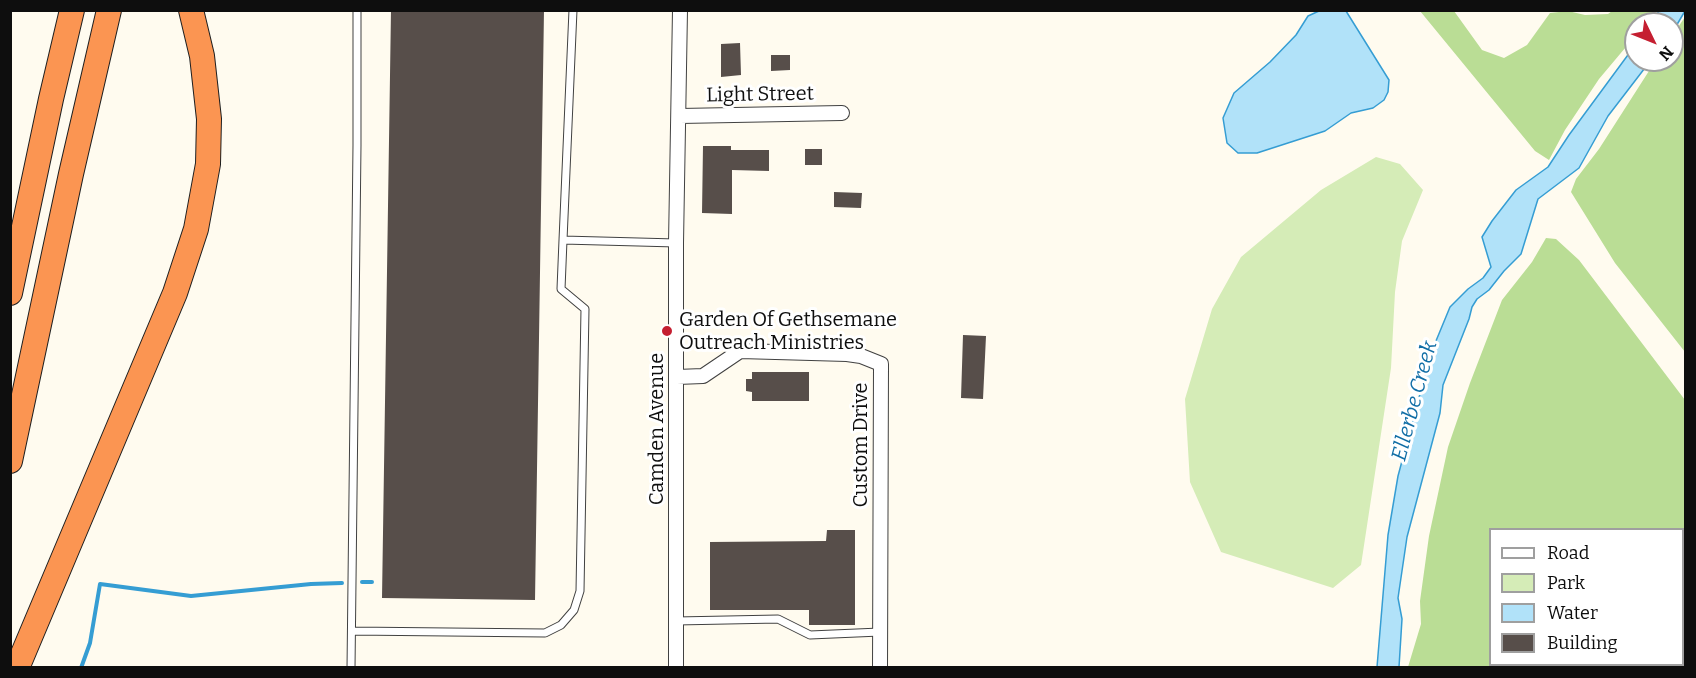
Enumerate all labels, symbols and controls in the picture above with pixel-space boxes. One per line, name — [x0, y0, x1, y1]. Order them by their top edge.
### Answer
north arrow — [1624, 12, 1684, 72]
text: N — [1655, 42, 1677, 64]
street label: Light Street — [706, 82, 814, 108]
place label: Garden Of Gethsemane Outreach Ministries — [679, 308, 897, 355]
marker: Garden Of Gethsemane Outreach Ministries — [660, 324, 674, 338]
water label: Ellerbe Creek — [1387, 338, 1443, 464]
street label: Camden Avenue — [645, 353, 669, 505]
street label: Custom Drive — [849, 382, 873, 508]
legend — [1489, 528, 1684, 666]
text: Road — [1547, 542, 1589, 564]
text: Park — [1547, 572, 1585, 594]
text: Water — [1547, 602, 1598, 624]
text: Building — [1547, 632, 1618, 654]

